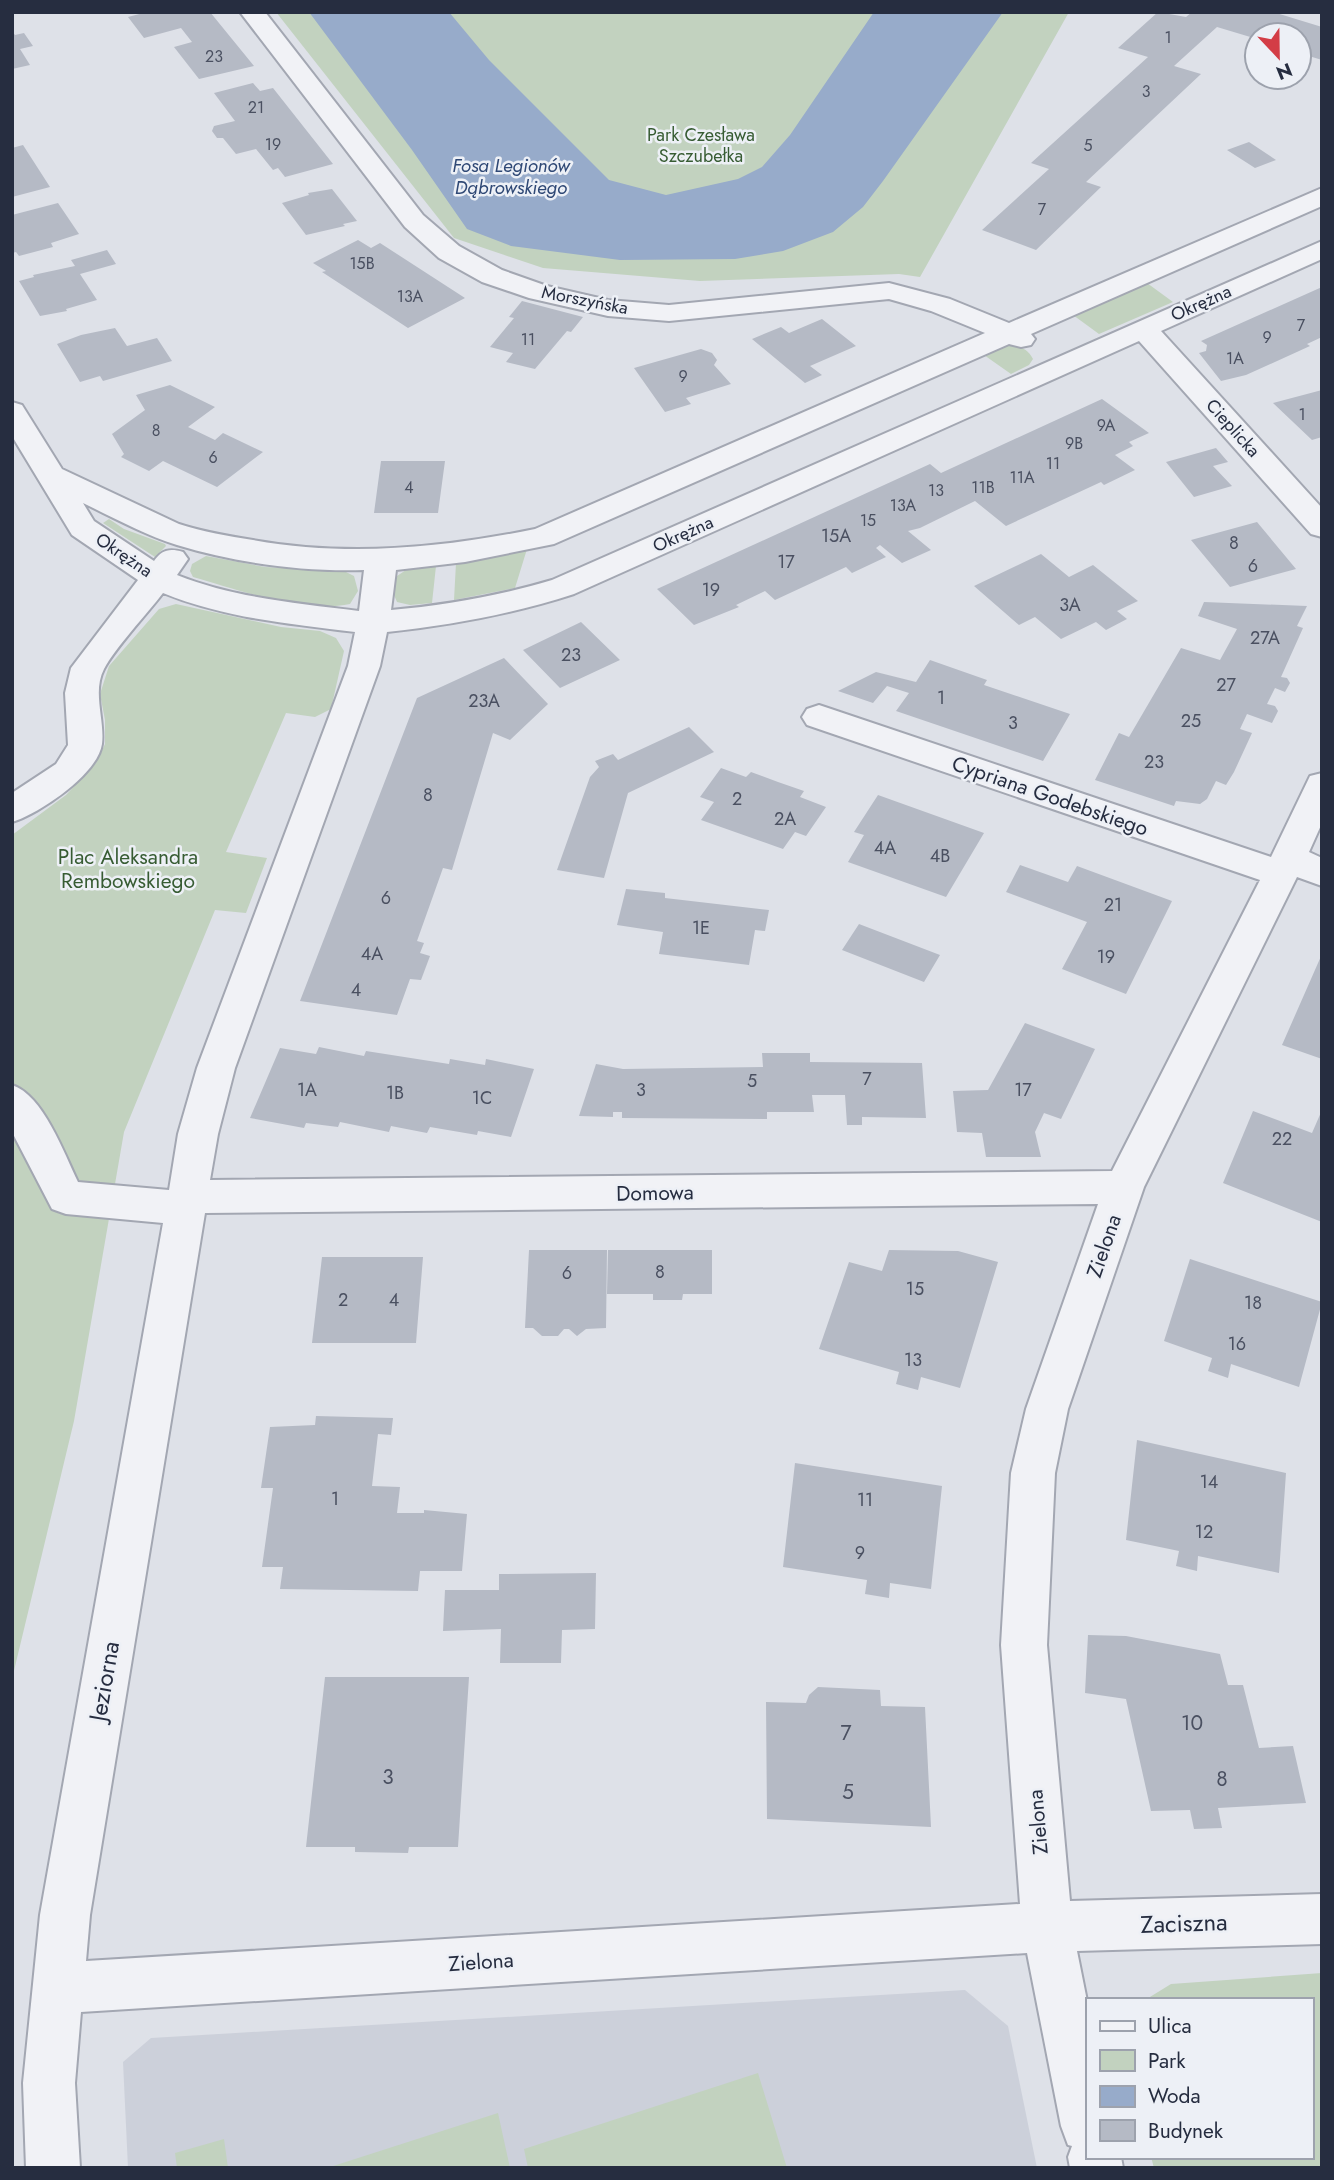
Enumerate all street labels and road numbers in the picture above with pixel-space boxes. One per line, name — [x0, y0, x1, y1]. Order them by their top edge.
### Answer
street label: Okrężna — [1167, 278, 1235, 328]
street label: Morszyńska — [540, 279, 630, 321]
street label: Cieplicka — [1200, 393, 1266, 463]
street label: Okrężna — [649, 509, 717, 559]
street label: Okrężna — [90, 526, 158, 584]
street label: Cypriana Godebskiego — [948, 748, 1152, 844]
street label: Domowa — [616, 1177, 694, 1209]
street label: Zielona — [1079, 1210, 1129, 1282]
street label: Jeziorna — [79, 1638, 128, 1727]
street label: Zielona — [1020, 1788, 1056, 1856]
street label: Zaciszna — [1140, 1904, 1228, 1942]
street label: Zielona — [447, 1945, 515, 1979]

